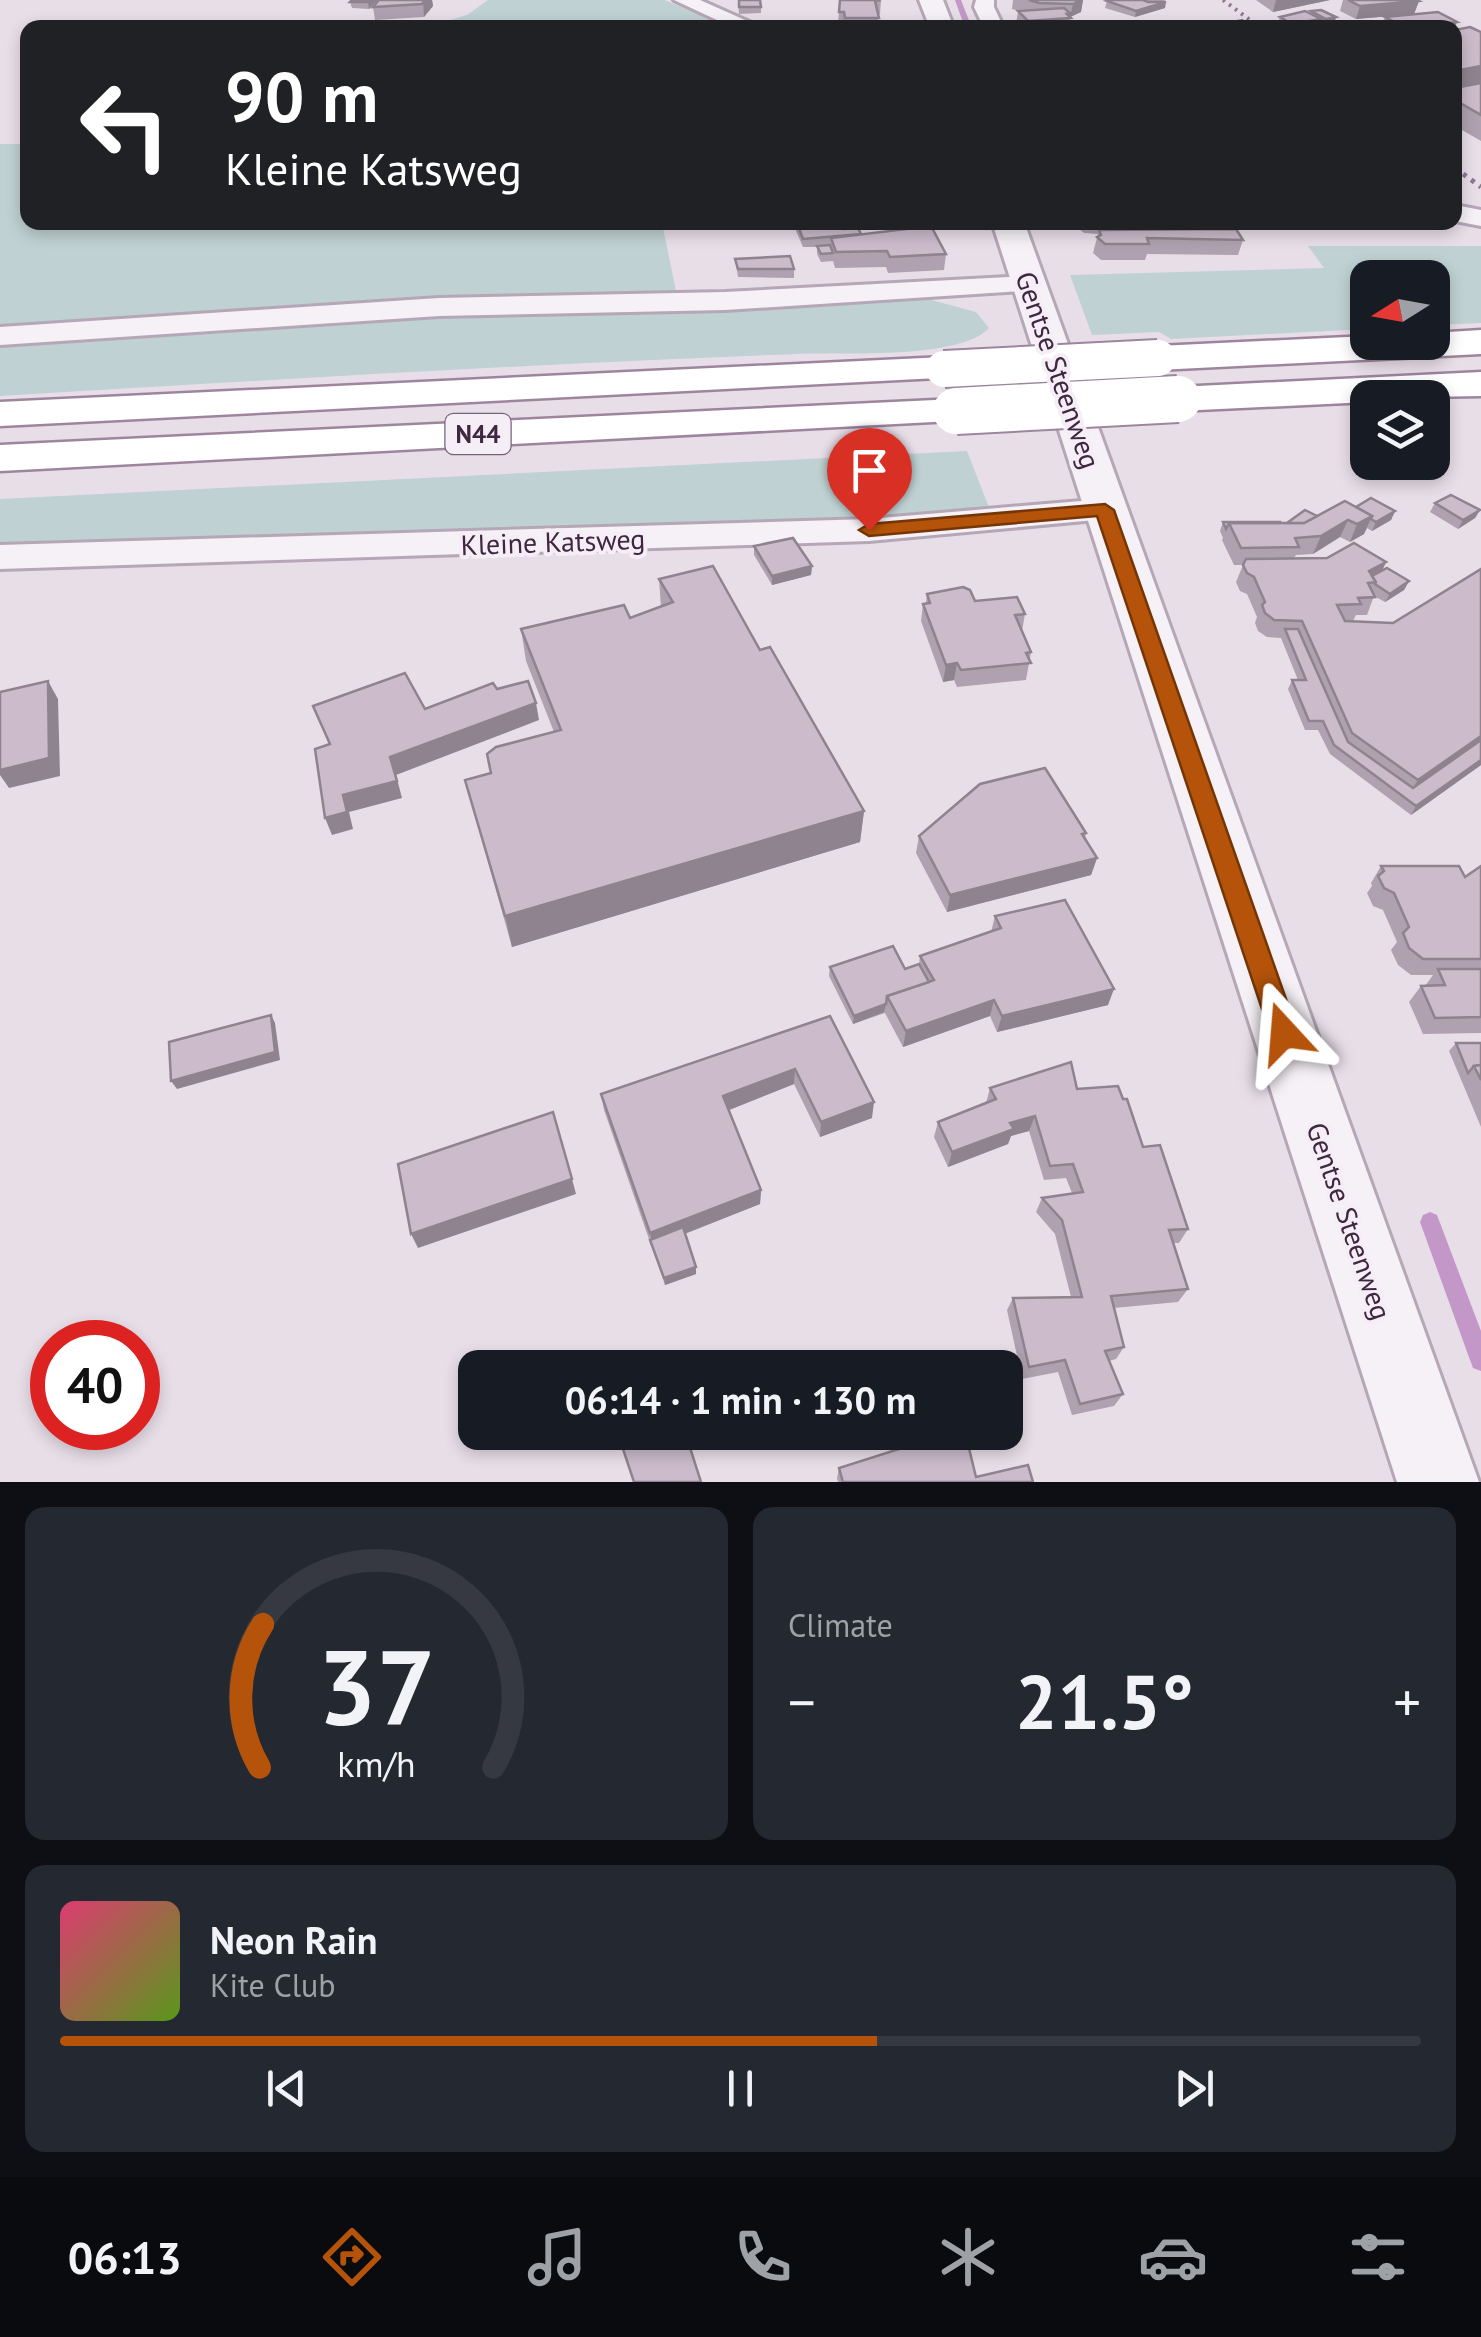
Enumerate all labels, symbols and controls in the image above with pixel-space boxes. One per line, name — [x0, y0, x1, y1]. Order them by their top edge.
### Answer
text: 90 m — [225, 51, 378, 141]
icon: left — [60, 60, 190, 190]
text: Kleine Katsweg — [225, 139, 522, 197]
north arrow — [1350, 260, 1450, 360]
map controls — [1350, 260, 1450, 480]
street label: Gentse Steenweg — [1007, 266, 1110, 473]
button: layers — [1350, 380, 1450, 480]
road number: N44 — [446, 414, 510, 454]
pin — [827, 428, 912, 531]
icon: arrive — [842, 443, 897, 498]
street label: Kleine Katsweg — [460, 520, 646, 563]
position arrow — [1232, 981, 1336, 1085]
street label: Gentse Steenweg — [1298, 1117, 1401, 1324]
speed limit sign: 40 — [30, 1320, 160, 1450]
text: 06:14 · 1 min · 130 m — [565, 1375, 916, 1424]
text: Climate — [788, 1604, 893, 1646]
text: 37 — [318, 1619, 435, 1754]
text: 21.5° — [1015, 1653, 1194, 1750]
text: − — [788, 1666, 816, 1737]
text: + — [1393, 1666, 1421, 1737]
text: km/h — [337, 1741, 416, 1787]
text: Neon Rain — [210, 1915, 377, 1964]
text: Kite Club — [210, 1964, 336, 2006]
icon: previous — [259, 2061, 314, 2116]
icon: pause — [713, 2061, 768, 2116]
icon: next — [1167, 2061, 1222, 2116]
icon: directions — [317, 2222, 387, 2292]
icon: music — [522, 2222, 592, 2292]
icon: phone — [728, 2222, 798, 2292]
icon: climate — [933, 2222, 1003, 2292]
icon: car — [1138, 2222, 1208, 2292]
icon: filters — [1343, 2222, 1413, 2292]
text: 06:13 — [68, 2228, 182, 2286]

